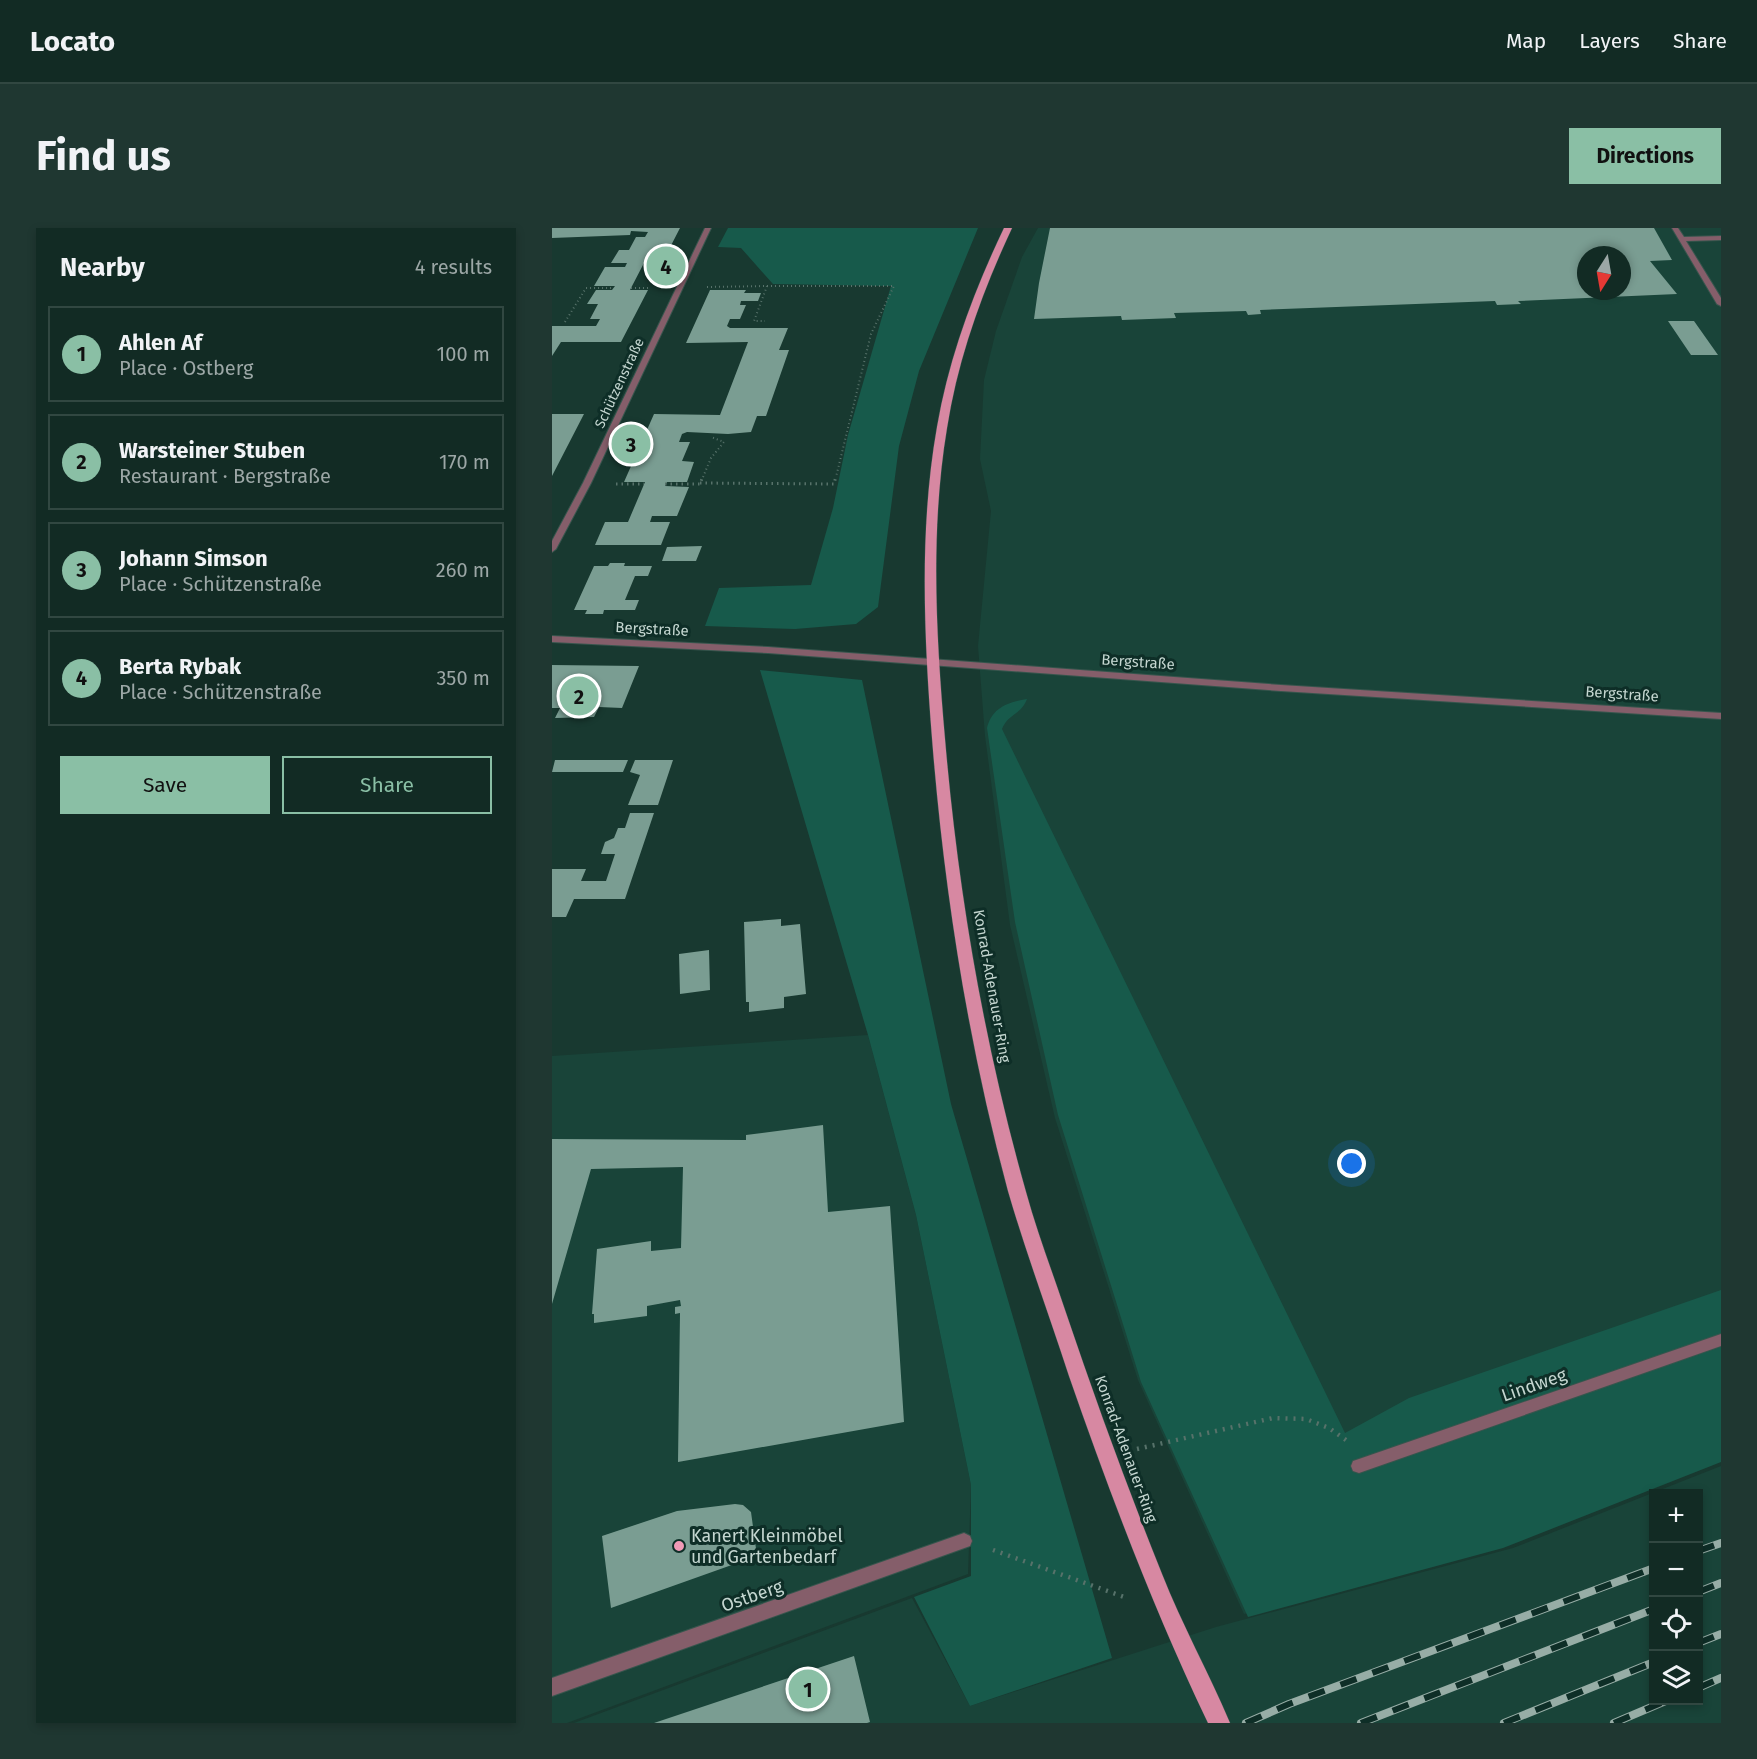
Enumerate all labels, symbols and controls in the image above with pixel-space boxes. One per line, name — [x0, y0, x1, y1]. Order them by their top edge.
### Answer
text: Locato — [30, 25, 115, 58]
text: Map — [1506, 28, 1546, 54]
text: Layers — [1579, 28, 1640, 54]
text: Share — [1673, 28, 1727, 54]
button: Directions — [1569, 128, 1721, 184]
text: Find us — [36, 131, 171, 181]
pin: 4 — [646, 243, 686, 288]
north arrow — [1577, 246, 1631, 300]
text: Nearby — [60, 252, 145, 283]
text: 4 results — [415, 255, 492, 279]
text: Ahlen Af — [119, 329, 202, 356]
street label: Schützenstraße — [591, 335, 648, 431]
text: 1 — [77, 342, 86, 366]
text: 100 m — [437, 342, 490, 366]
text: Place · Ostberg — [119, 356, 254, 380]
pin: 3 — [612, 422, 650, 466]
text: Warsteiner Stuben — [119, 437, 305, 464]
text: 2 — [76, 450, 87, 474]
text: 170 m — [439, 450, 490, 474]
text: Restaurant · Bergstraße — [119, 464, 331, 488]
text: Johann Simson — [119, 545, 268, 572]
text: 3 — [76, 558, 87, 582]
text: 260 m — [436, 558, 490, 582]
text: Place · Schützenstraße — [119, 572, 322, 596]
street label: Bergstraße — [615, 618, 689, 640]
street label: Bergstraße — [1101, 650, 1175, 674]
text: Berta Rybak — [119, 653, 241, 680]
text: 4 — [76, 666, 87, 690]
text: 350 m — [436, 666, 490, 690]
pin: 2 — [560, 674, 598, 718]
text: Place · Schützenstraße — [119, 680, 322, 704]
street label: Bergstraße — [1585, 682, 1659, 706]
button: Save — [60, 756, 270, 814]
button: Share — [282, 756, 492, 814]
street label: Konrad-Adenauer-Ring — [970, 908, 1014, 1064]
your location — [1337, 1149, 1366, 1178]
street label: Lindweg — [1499, 1363, 1570, 1406]
street label: Konrad-Adenauer-Ring — [1091, 1373, 1161, 1525]
map controls — [1649, 1489, 1703, 1705]
button: + — [1649, 1489, 1703, 1543]
place label: Kanert Kleinmöbel und Gartenbedarf — [691, 1525, 843, 1568]
marker: Kanert Kleinmöbel und Gartenbedarf — [672, 1539, 686, 1553]
button: − — [1649, 1543, 1703, 1597]
street label: Ostberg — [718, 1575, 786, 1617]
button: locate — [1649, 1597, 1703, 1651]
button: layers — [1649, 1651, 1703, 1705]
pin: 1 — [788, 1666, 828, 1712]

